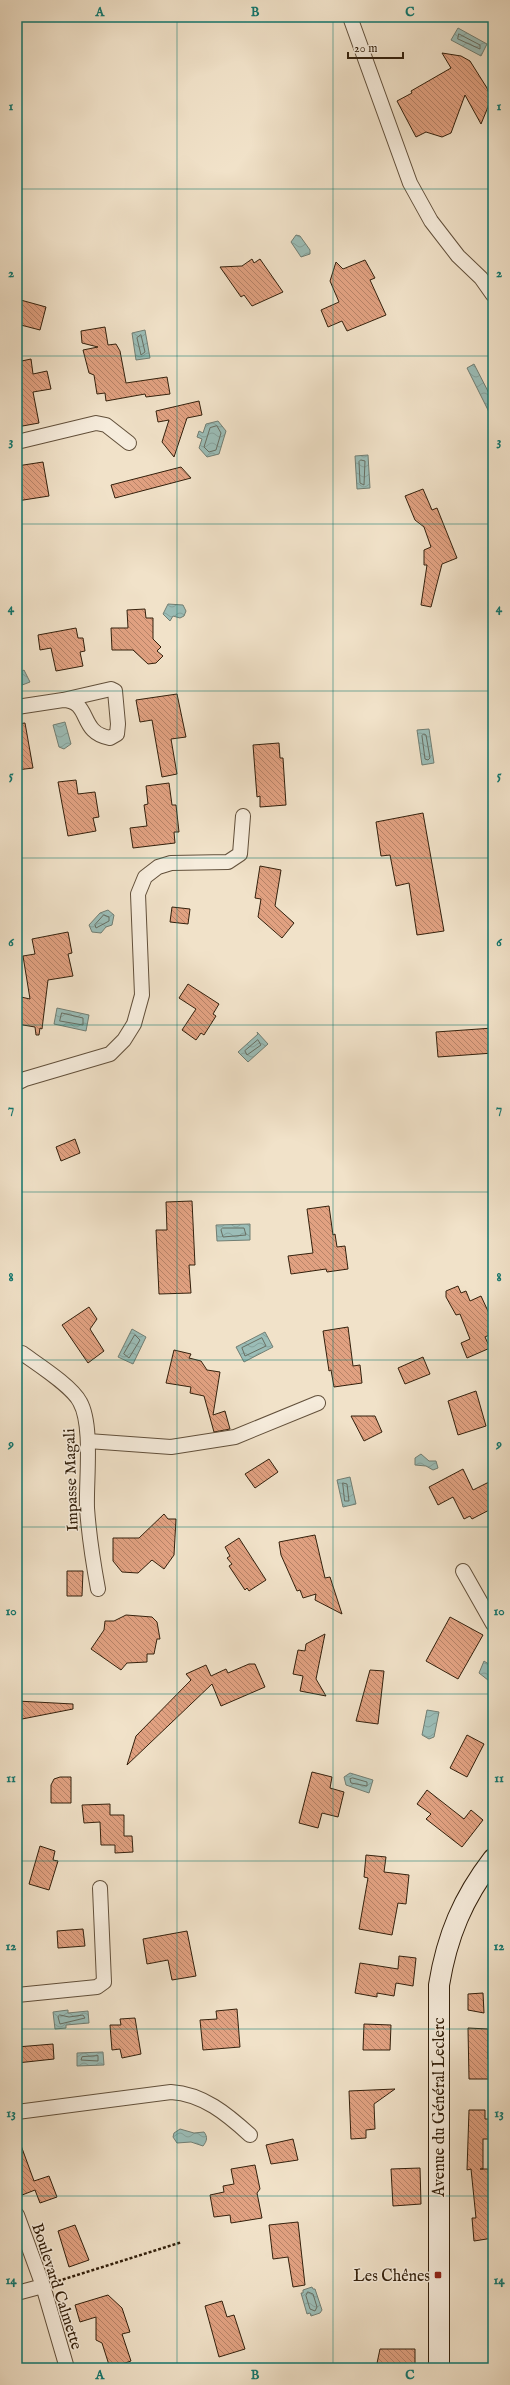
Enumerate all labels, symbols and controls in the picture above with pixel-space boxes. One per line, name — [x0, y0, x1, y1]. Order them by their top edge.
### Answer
text: A — [95, 4, 106, 21]
text: B — [251, 4, 260, 21]
text: C — [405, 4, 415, 21]
scale bar — [348, 34, 403, 60]
text: 20 m — [354, 41, 377, 56]
text: 1 — [9, 98, 14, 115]
text: 1 — [497, 98, 502, 115]
text: 2 — [8, 265, 14, 282]
text: 2 — [496, 265, 502, 282]
text: 3 — [9, 433, 14, 450]
text: 3 — [497, 433, 502, 450]
text: 4 — [8, 600, 15, 617]
text: 4 — [496, 600, 503, 617]
text: 5 — [9, 767, 14, 784]
text: 5 — [497, 767, 502, 784]
text: 6 — [8, 934, 14, 951]
text: 6 — [496, 934, 502, 951]
text: 7 — [8, 1101, 14, 1118]
text: 7 — [496, 1101, 502, 1118]
text: 8 — [8, 1269, 14, 1286]
text: 8 — [496, 1269, 502, 1286]
street label: Impasse Magali — [60, 1428, 84, 1532]
text: 9 — [7, 1436, 14, 1453]
text: 9 — [495, 1436, 502, 1453]
text: 10 — [5, 1603, 17, 1620]
text: 10 — [493, 1603, 505, 1620]
text: 11 — [6, 1770, 16, 1787]
text: 11 — [494, 1770, 504, 1787]
text: 12 — [6, 1938, 16, 1955]
text: 12 — [494, 1938, 504, 1955]
street label: Avenue du Général Leclerc — [430, 2017, 450, 2198]
text: 13 — [6, 2105, 16, 2122]
text: 13 — [494, 2105, 504, 2122]
street label: Boulevard Calmette — [26, 2221, 86, 2352]
place label: Les Chênes — [353, 2267, 430, 2287]
marker: Les Chênes — [433, 2270, 443, 2280]
text: 14 — [5, 2272, 17, 2289]
text: 14 — [493, 2272, 505, 2289]
text: A — [95, 2367, 106, 2384]
text: B — [251, 2367, 260, 2384]
text: C — [405, 2367, 415, 2384]

